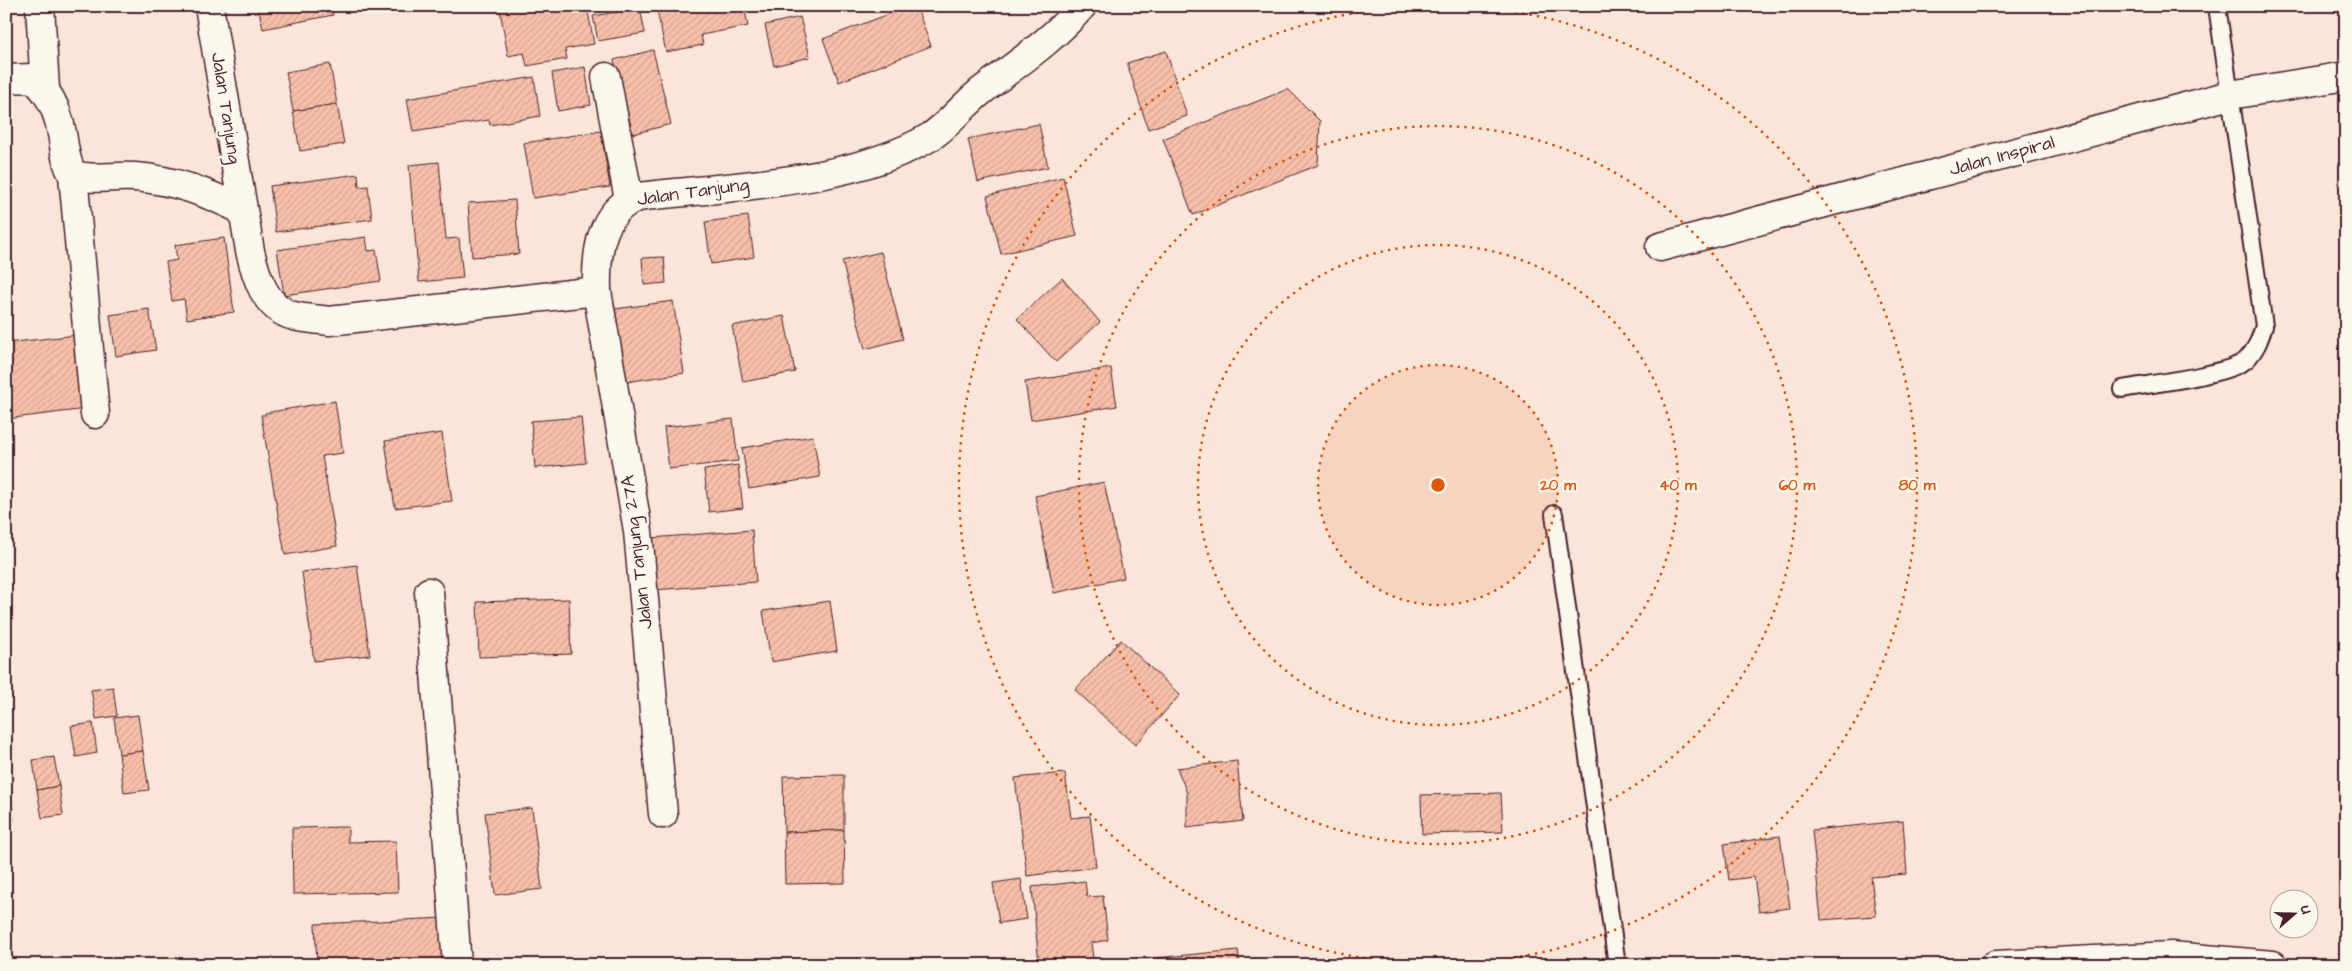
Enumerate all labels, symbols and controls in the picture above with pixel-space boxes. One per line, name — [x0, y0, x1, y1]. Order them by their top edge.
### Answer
street label: Jalan Tanjung — [203, 50, 248, 166]
street label: Jalan Inspiral — [1946, 129, 2058, 183]
street label: Jalan Tanjung — [635, 171, 751, 214]
street label: Jalan Tanjung 27A — [614, 473, 661, 631]
text: 20 m — [1539, 475, 1576, 496]
text: 40 m — [1659, 475, 1697, 496]
text: 60 m — [1779, 475, 1816, 496]
text: 80 m — [1899, 475, 1936, 496]
centre of rings — [1429, 476, 1447, 494]
north arrow — [2270, 888, 2320, 938]
text: U — [2295, 903, 2316, 917]

